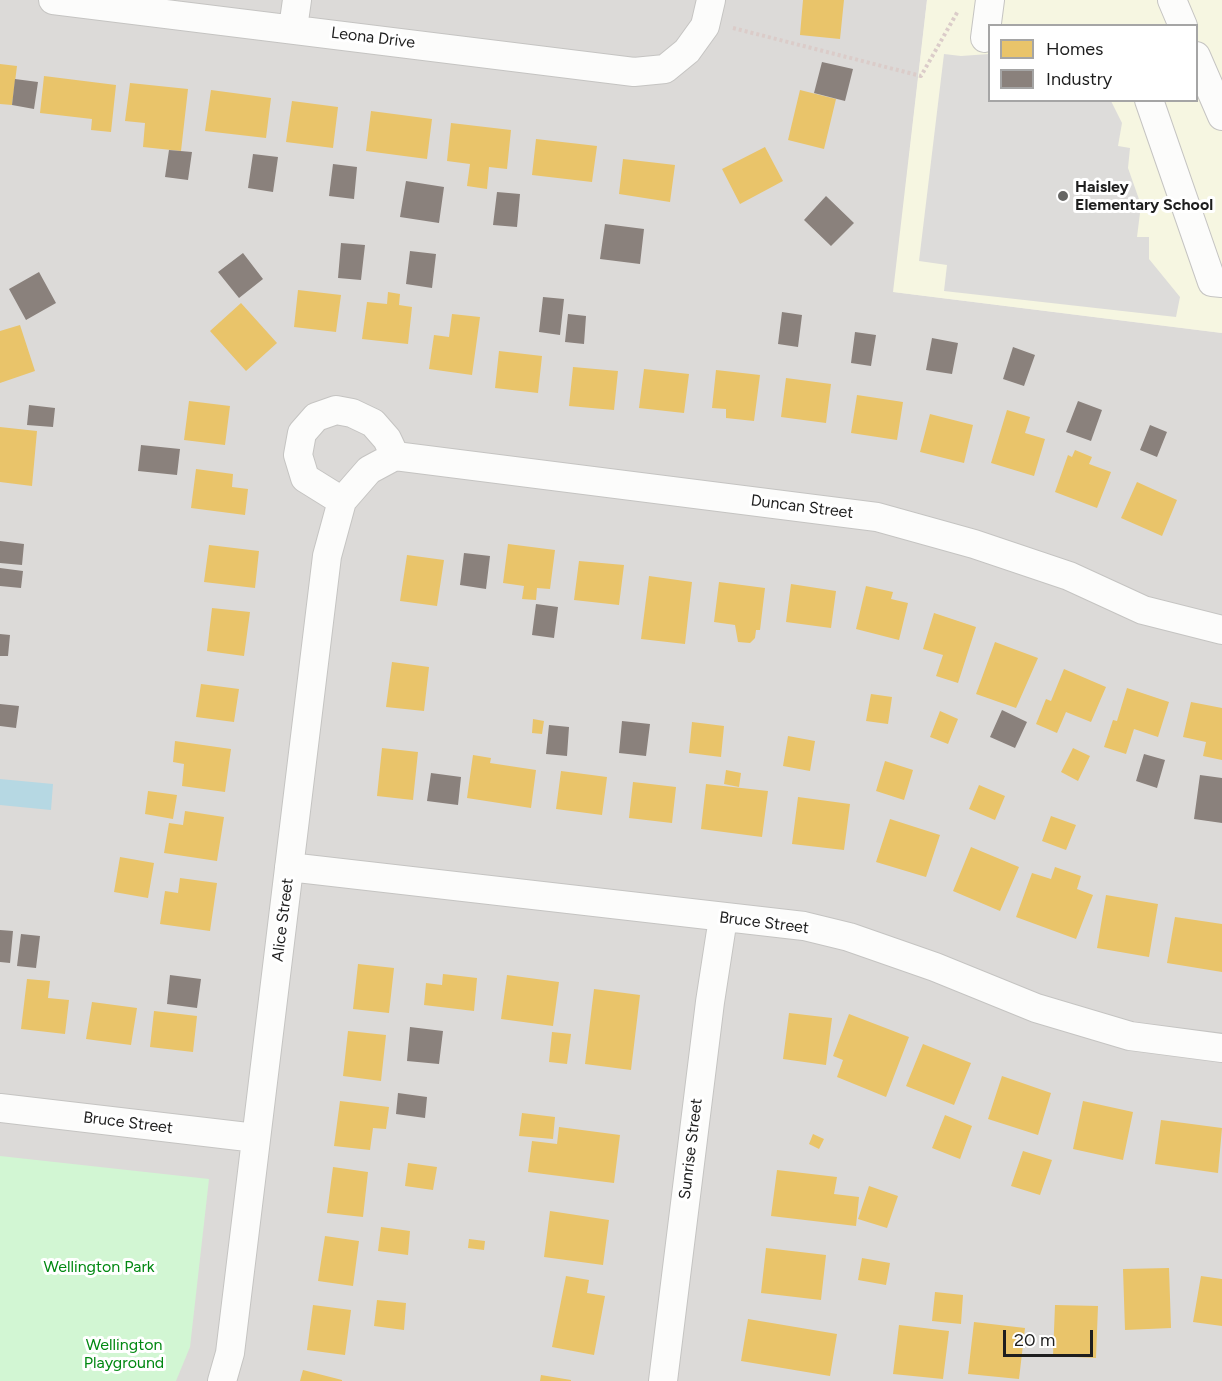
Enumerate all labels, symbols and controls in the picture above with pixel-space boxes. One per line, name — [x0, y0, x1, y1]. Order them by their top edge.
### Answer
street label: Leona Drive — [330, 23, 416, 53]
legend — [988, 24, 1198, 102]
text: Homes — [1046, 38, 1104, 60]
text: Industry — [1046, 68, 1112, 90]
place label: Haisley Elementary School — [1075, 177, 1213, 215]
marker: Haisley Elementary School — [1056, 189, 1070, 203]
street label: Duncan Street — [750, 491, 854, 523]
street label: Alice Street — [268, 877, 298, 963]
street label: Bruce Street — [718, 908, 810, 938]
street label: Sunrise Street — [675, 1097, 707, 1201]
street label: Bruce Street — [82, 1108, 174, 1138]
park label: Wellington Park — [43, 1257, 155, 1277]
scale bar — [1006, 1318, 1096, 1356]
text: 20 m — [1014, 1329, 1055, 1351]
park label: Wellington Playground — [84, 1335, 164, 1373]

